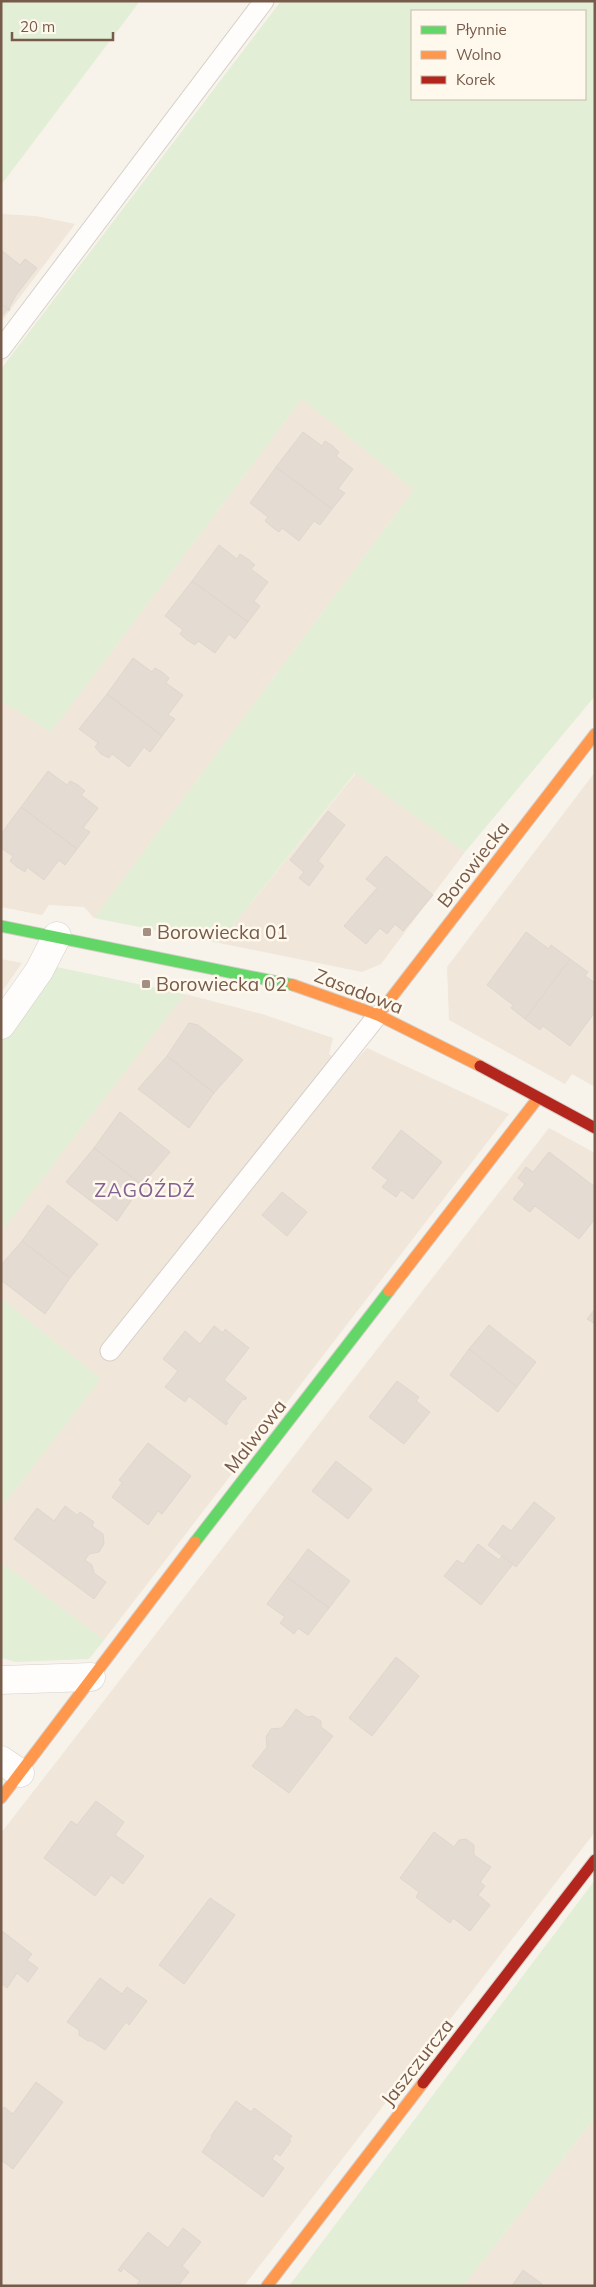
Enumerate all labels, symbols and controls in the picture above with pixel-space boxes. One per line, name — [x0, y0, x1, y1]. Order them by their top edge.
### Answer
scale bar — [12, 10, 114, 42]
legend — [411, 10, 586, 100]
text: 20 m — [20, 17, 55, 36]
text: Płynnie — [456, 20, 507, 39]
text: Wolno — [456, 45, 501, 64]
text: Korek — [456, 70, 495, 89]
street label: Borowiecka — [432, 816, 514, 912]
place label: Borowiecka 01 — [157, 920, 288, 944]
marker: Borowiecka 01 — [141, 926, 153, 938]
street label: Zasadowa — [311, 963, 407, 1019]
place label: Borowiecka 02 — [156, 972, 287, 996]
marker: Borowiecka 02 — [140, 978, 152, 990]
district label: ZAGÓŹDŹ — [94, 1177, 196, 1202]
street label: Malwowa — [219, 1394, 291, 1478]
street label: Jaszczurcza — [375, 2014, 459, 2110]

